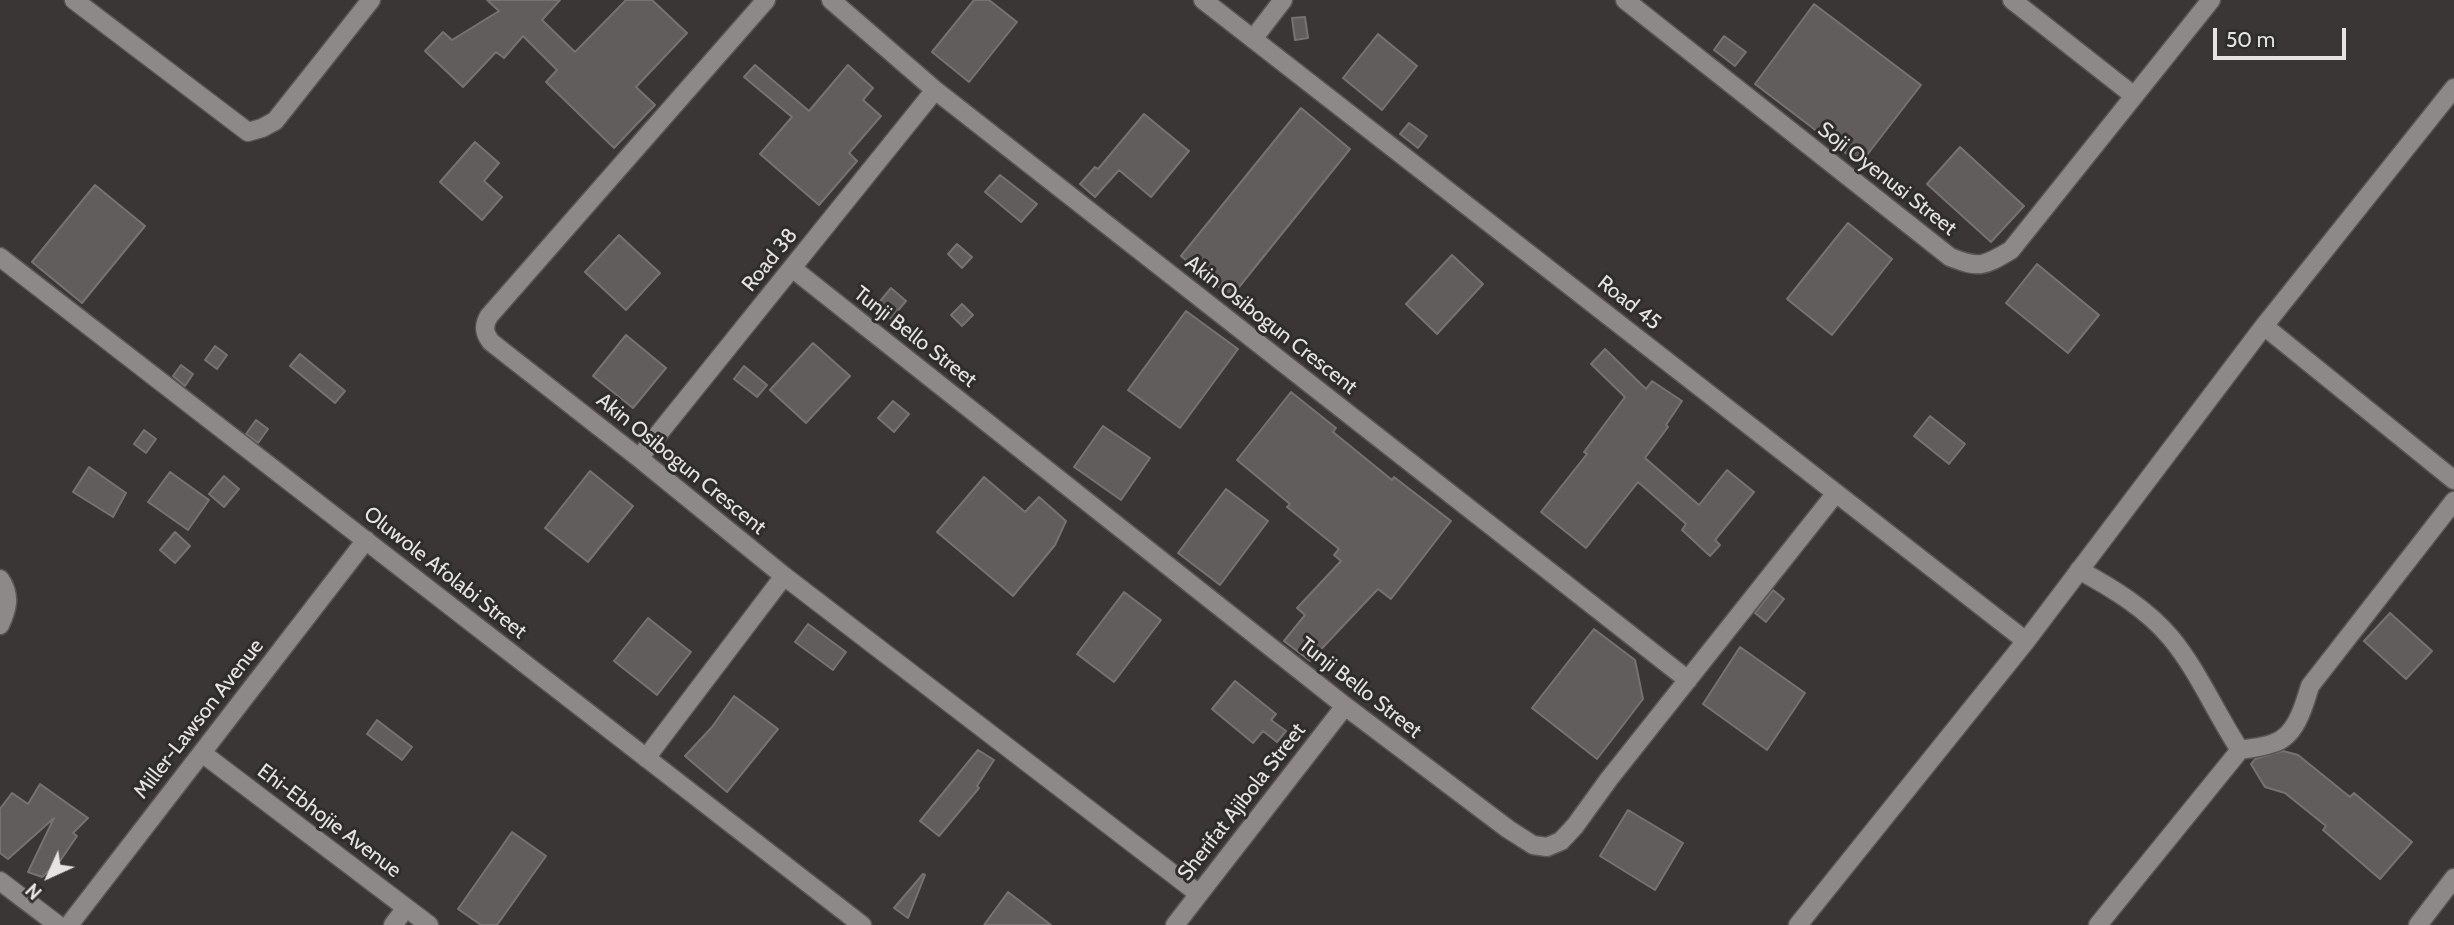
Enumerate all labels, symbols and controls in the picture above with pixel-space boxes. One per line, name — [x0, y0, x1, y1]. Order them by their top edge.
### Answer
scale bar — [2216, 14, 2349, 58]
text: 50 m — [2226, 27, 2275, 52]
street label: Soji Oyenusi Street — [1813, 117, 1961, 241]
street label: Road 38 — [737, 223, 803, 297]
street label: Akin Osibogun Crescent — [1180, 250, 1362, 400]
street label: Road 45 — [1592, 270, 1666, 336]
street label: Tunji Bello Street — [849, 281, 981, 393]
street label: Akin Osibogun Crescent — [591, 388, 771, 540]
street label: Oluwole Afolabi Street — [359, 502, 531, 644]
street label: Tunji Bello Street — [1294, 632, 1426, 744]
street label: Miller-Lawson Avenue — [129, 634, 269, 804]
street label: Sherifat Ajibola Street — [1173, 718, 1311, 886]
street label: Ehi-Ebhojie Avenue — [252, 759, 406, 883]
north arrow — [14, 841, 84, 911]
text: N — [21, 878, 47, 904]

